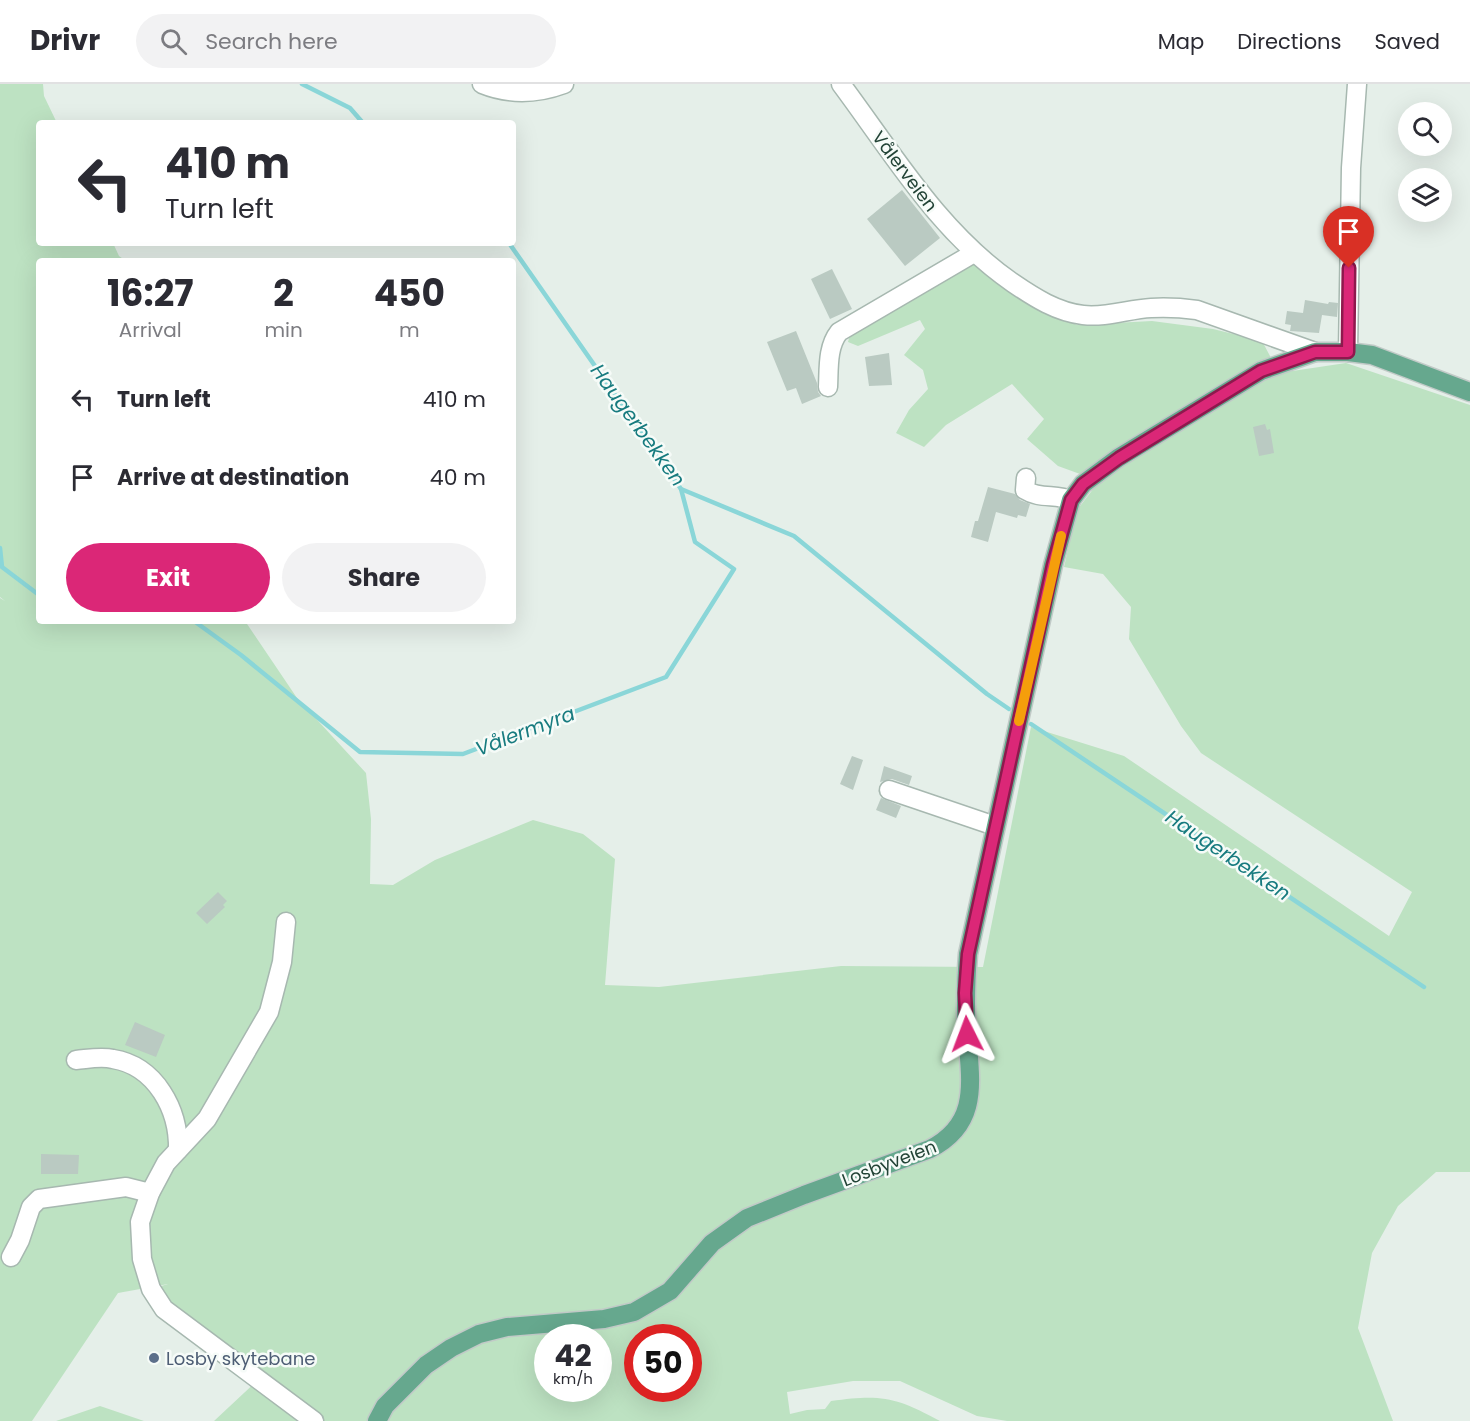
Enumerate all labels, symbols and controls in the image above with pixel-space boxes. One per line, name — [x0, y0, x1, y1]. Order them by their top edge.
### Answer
search box — [136, 14, 556, 68]
text: Drivr — [30, 21, 100, 60]
icon: search — [157, 25, 190, 58]
text: Search here — [205, 26, 338, 57]
text: Map — [1158, 27, 1204, 56]
text: Directions — [1237, 27, 1341, 56]
text: Saved — [1374, 27, 1440, 56]
map controls — [1398, 102, 1452, 222]
button: search — [1398, 102, 1452, 156]
street label: Vålerveien — [866, 126, 944, 216]
text: 410 m — [165, 134, 290, 193]
icon: left — [66, 144, 144, 222]
button: layers — [1398, 168, 1452, 222]
text: Turn left — [165, 190, 274, 227]
pin — [1323, 206, 1374, 268]
icon: arrive — [1332, 215, 1365, 248]
text: 16:27 — [107, 268, 193, 319]
text: 2 — [273, 268, 294, 319]
text: 450 — [374, 268, 445, 319]
text: Arrival — [119, 316, 182, 344]
text: min — [264, 316, 303, 344]
text: m — [399, 316, 420, 344]
water label: Haugerbekken — [584, 358, 692, 492]
icon: left — [66, 383, 99, 416]
text: Turn left — [117, 384, 211, 415]
text: 410 m — [423, 384, 486, 415]
icon: arrive — [66, 461, 99, 494]
text: Arrive at destination — [117, 462, 349, 493]
text: 40 m — [430, 462, 486, 493]
button: Exit — [66, 543, 270, 612]
button: Share — [282, 543, 486, 612]
water label: Vålermyra — [471, 699, 579, 763]
water label: Haugerbekken — [1160, 803, 1296, 907]
position arrow — [935, 1002, 999, 1066]
street label: Losbyveien — [838, 1134, 940, 1192]
speed limit sign: 50 — [624, 1324, 702, 1402]
text: 42 — [554, 1334, 592, 1377]
place label: Losby skytebane — [166, 1346, 315, 1371]
marker: Losby skytebane — [147, 1351, 161, 1365]
text: km/h — [553, 1368, 593, 1389]

